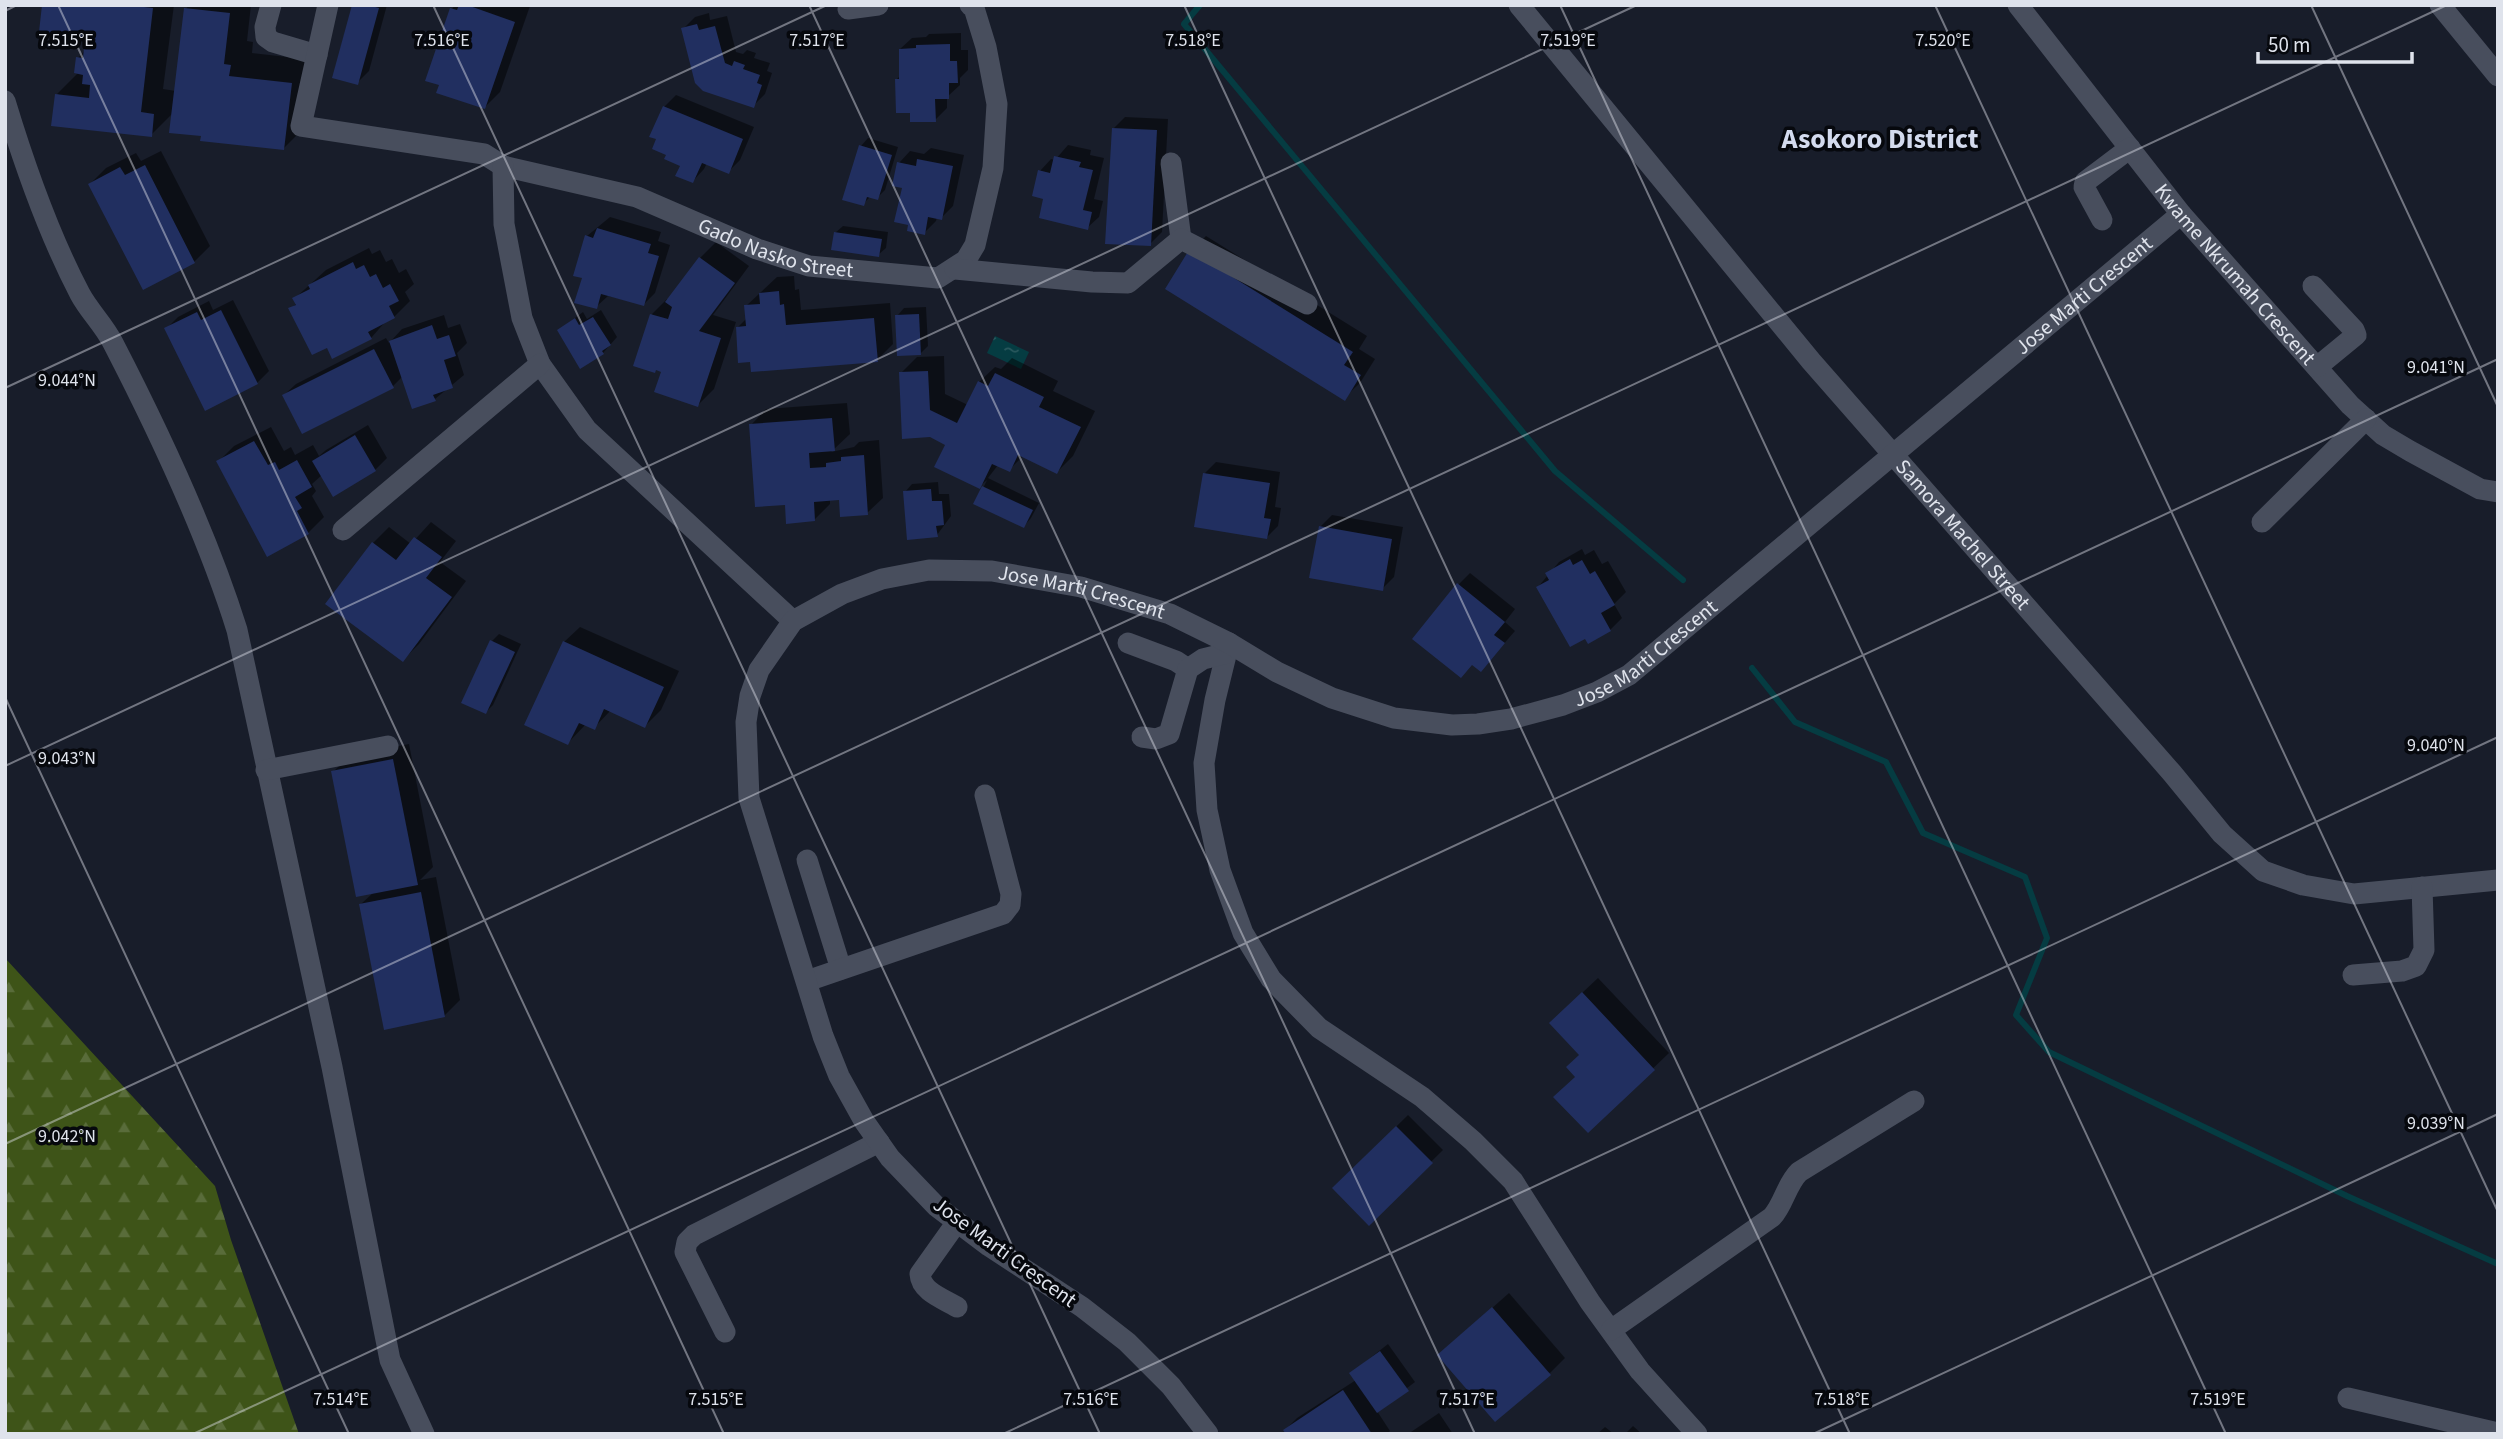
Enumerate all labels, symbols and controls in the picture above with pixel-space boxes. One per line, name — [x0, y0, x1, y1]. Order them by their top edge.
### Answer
scale bar — [2258, 21, 2412, 65]
text: 7.515°E — [38, 28, 94, 53]
text: 7.516°E — [414, 28, 470, 53]
text: 7.517°E — [789, 28, 845, 53]
text: 7.518°E — [1165, 28, 1221, 53]
text: 7.519°E — [1540, 28, 1596, 53]
text: 7.520°E — [1915, 28, 1971, 53]
text: 50 m — [2268, 30, 2310, 60]
district label: Asokoro District — [1781, 119, 1979, 159]
street label: Kwame Nkrumah Crescent — [2148, 177, 2323, 372]
street label: Gado Nasko Street — [693, 210, 855, 285]
street label: Jose Marti Crescent — [2008, 229, 2159, 362]
text: 9.041°N — [2407, 355, 2465, 380]
text: 9.044°N — [38, 368, 96, 393]
street label: Samora Machel Street — [1888, 452, 2037, 616]
street label: Jose Marti Crescent — [996, 557, 1169, 627]
street label: Jose Marti Crescent — [1569, 592, 1724, 715]
text: 9.040°N — [2407, 733, 2465, 758]
text: 9.043°N — [38, 746, 96, 771]
text: 9.039°N — [2407, 1111, 2465, 1136]
text: 9.042°N — [38, 1124, 96, 1149]
street label: Jose Marti Crescent — [927, 1190, 1083, 1314]
text: 7.514°E — [313, 1387, 369, 1412]
text: 7.515°E — [688, 1387, 744, 1412]
text: 7.516°E — [1063, 1387, 1119, 1412]
text: 7.517°E — [1439, 1387, 1495, 1412]
text: 7.518°E — [1814, 1387, 1870, 1412]
text: 7.519°E — [2190, 1387, 2246, 1412]

